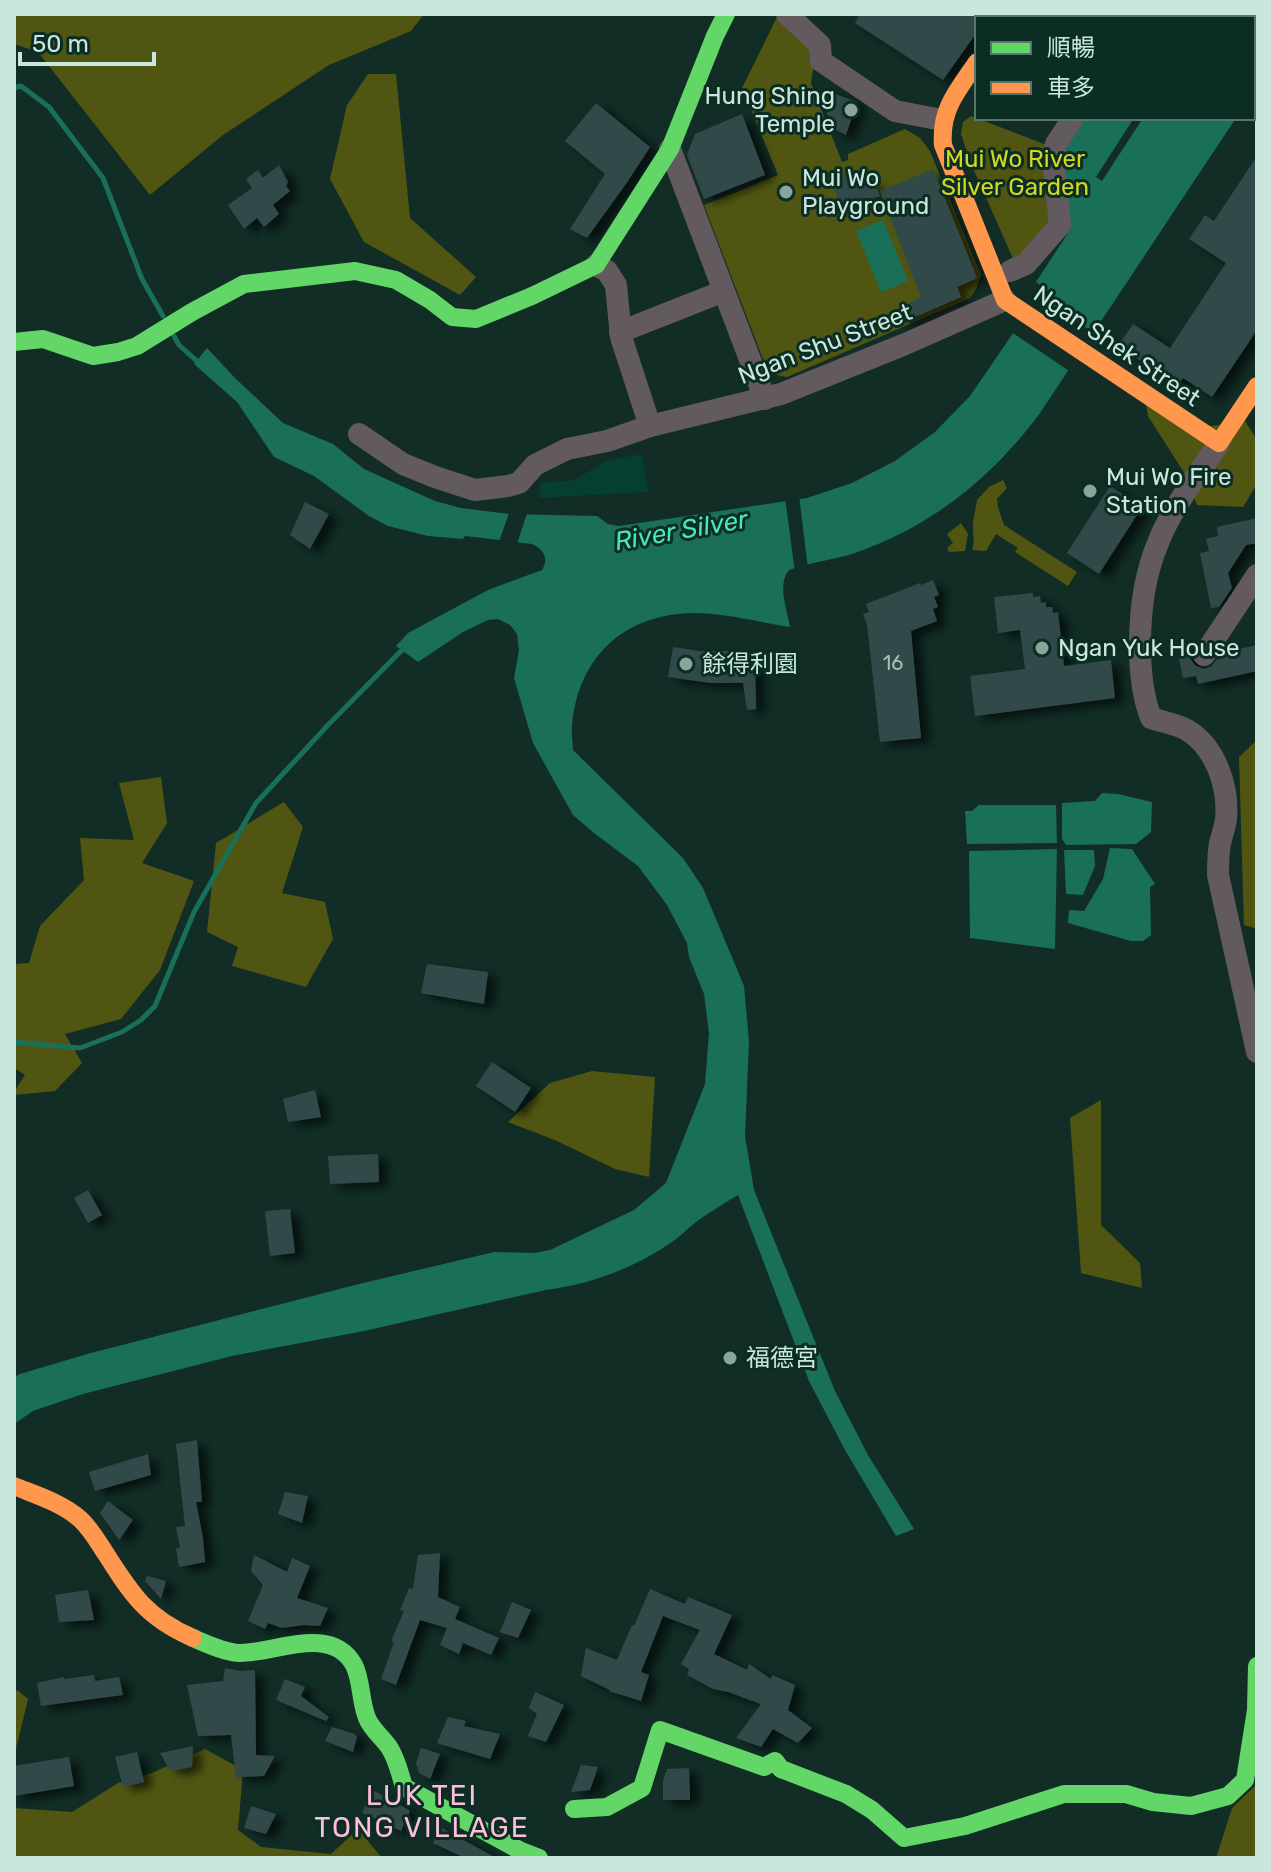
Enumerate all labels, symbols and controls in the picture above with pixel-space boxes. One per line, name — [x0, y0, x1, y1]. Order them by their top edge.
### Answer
scale bar — [20, 16, 154, 66]
legend — [975, 16, 1255, 120]
text: 50 m — [32, 30, 89, 58]
text: 順暢 — [1047, 34, 1095, 62]
text: 車多 — [1047, 74, 1095, 102]
place label: Hung Shing Temple — [704, 82, 835, 138]
marker: Hung Shing Temple — [842, 101, 860, 119]
park label: Mui Wo River Silver Garden — [941, 145, 1089, 201]
place label: Mui Wo Playground — [802, 164, 929, 220]
marker: Mui Wo Playground — [777, 183, 795, 201]
street label: Ngan Shek Street — [1028, 280, 1206, 412]
street label: Ngan Shu Street — [734, 298, 916, 390]
place label: Mui Wo Fire Station — [1106, 463, 1231, 519]
marker: Mui Wo Fire Station — [1081, 482, 1099, 500]
water label: River Silver — [612, 503, 751, 557]
place label: Ngan Yuk House — [1058, 634, 1239, 662]
marker: Ngan Yuk House — [1033, 639, 1051, 657]
place label: 餘得利園 — [702, 650, 798, 678]
house number: 16 — [883, 651, 903, 675]
marker: 餘得利園 — [677, 655, 695, 673]
place label: 福德宮 — [746, 1344, 818, 1372]
marker: 福德宮 — [721, 1349, 739, 1367]
district label: LUK TEI TONG VILLAGE — [314, 1779, 530, 1844]

